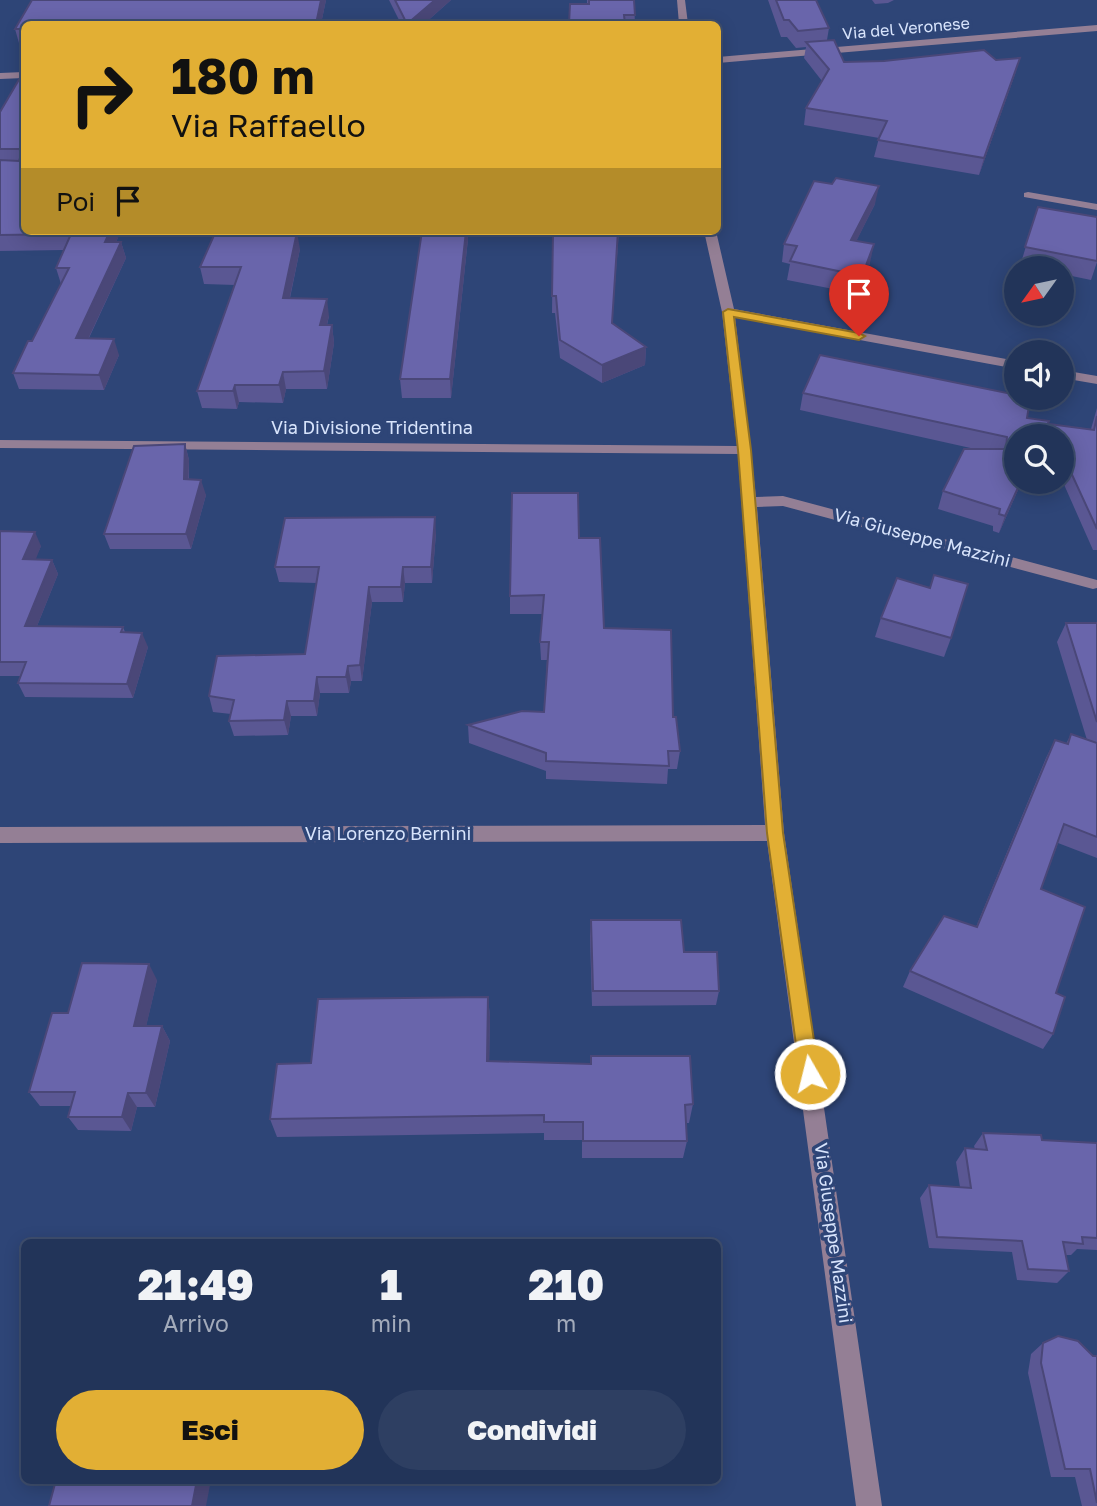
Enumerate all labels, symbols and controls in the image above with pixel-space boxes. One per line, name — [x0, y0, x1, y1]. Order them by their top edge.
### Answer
street label: Via del Veronese — [841, 12, 971, 44]
text: 180 m — [171, 46, 315, 105]
icon: right — [56, 49, 147, 140]
text: Via Raffaello — [171, 106, 366, 144]
icon: arrive — [109, 182, 147, 220]
text: Poi — [56, 186, 95, 217]
north arrow — [1004, 256, 1074, 326]
map controls — [1004, 256, 1074, 494]
pin — [829, 264, 889, 336]
icon: arrive — [840, 275, 878, 313]
button: sound — [1004, 340, 1074, 410]
street label: Via Divisione Tridentina — [271, 416, 473, 438]
button: search — [1004, 424, 1074, 494]
street label: Via Giuseppe Mazzini — [832, 503, 1013, 571]
street label: Via Lorenzo Bernini — [305, 822, 471, 844]
position arrow — [773, 1037, 847, 1111]
street label: Via Giuseppe Mazzini — [810, 1141, 858, 1324]
text: 21:49 — [138, 1259, 254, 1309]
text: 1 — [380, 1259, 402, 1309]
text: 210 — [528, 1259, 604, 1309]
text: Arrivo — [163, 1309, 229, 1337]
text: min — [371, 1309, 411, 1337]
text: m — [556, 1309, 576, 1337]
button: Esci — [56, 1390, 364, 1470]
button: Condividi — [378, 1390, 686, 1470]

